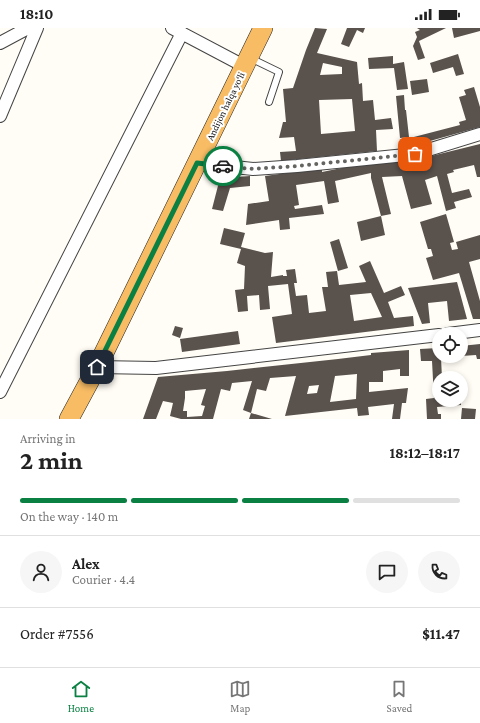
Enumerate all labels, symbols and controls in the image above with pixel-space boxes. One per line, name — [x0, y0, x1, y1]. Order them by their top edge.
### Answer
text: 18:10 — [20, 6, 53, 22]
street label: Andijon halqa yo‘li — [204, 70, 248, 143]
pin — [398, 137, 432, 171]
icon: bag — [404, 143, 426, 165]
courier — [203, 146, 243, 186]
icon: car — [212, 155, 234, 177]
map controls — [432, 327, 468, 407]
button: locate — [432, 327, 468, 363]
pin — [80, 350, 114, 384]
icon: home — [86, 356, 108, 378]
button: layers — [432, 371, 468, 407]
text: Arriving in — [20, 431, 76, 446]
text: 18:12–18:17 — [390, 445, 460, 461]
text: 2 min — [20, 446, 83, 475]
text: On the way · 140 m — [20, 509, 118, 524]
button: person — [20, 551, 62, 593]
button: chat — [366, 551, 408, 593]
button: phone — [418, 551, 460, 593]
text: Alex — [72, 556, 100, 572]
text: Courier · 4.4 — [72, 572, 135, 587]
text: Order #7556 — [20, 626, 94, 642]
text: $11.47 — [422, 626, 460, 642]
tab: Home — [68, 678, 94, 714]
tab: Map — [229, 678, 251, 714]
tab: Saved — [387, 678, 412, 714]

